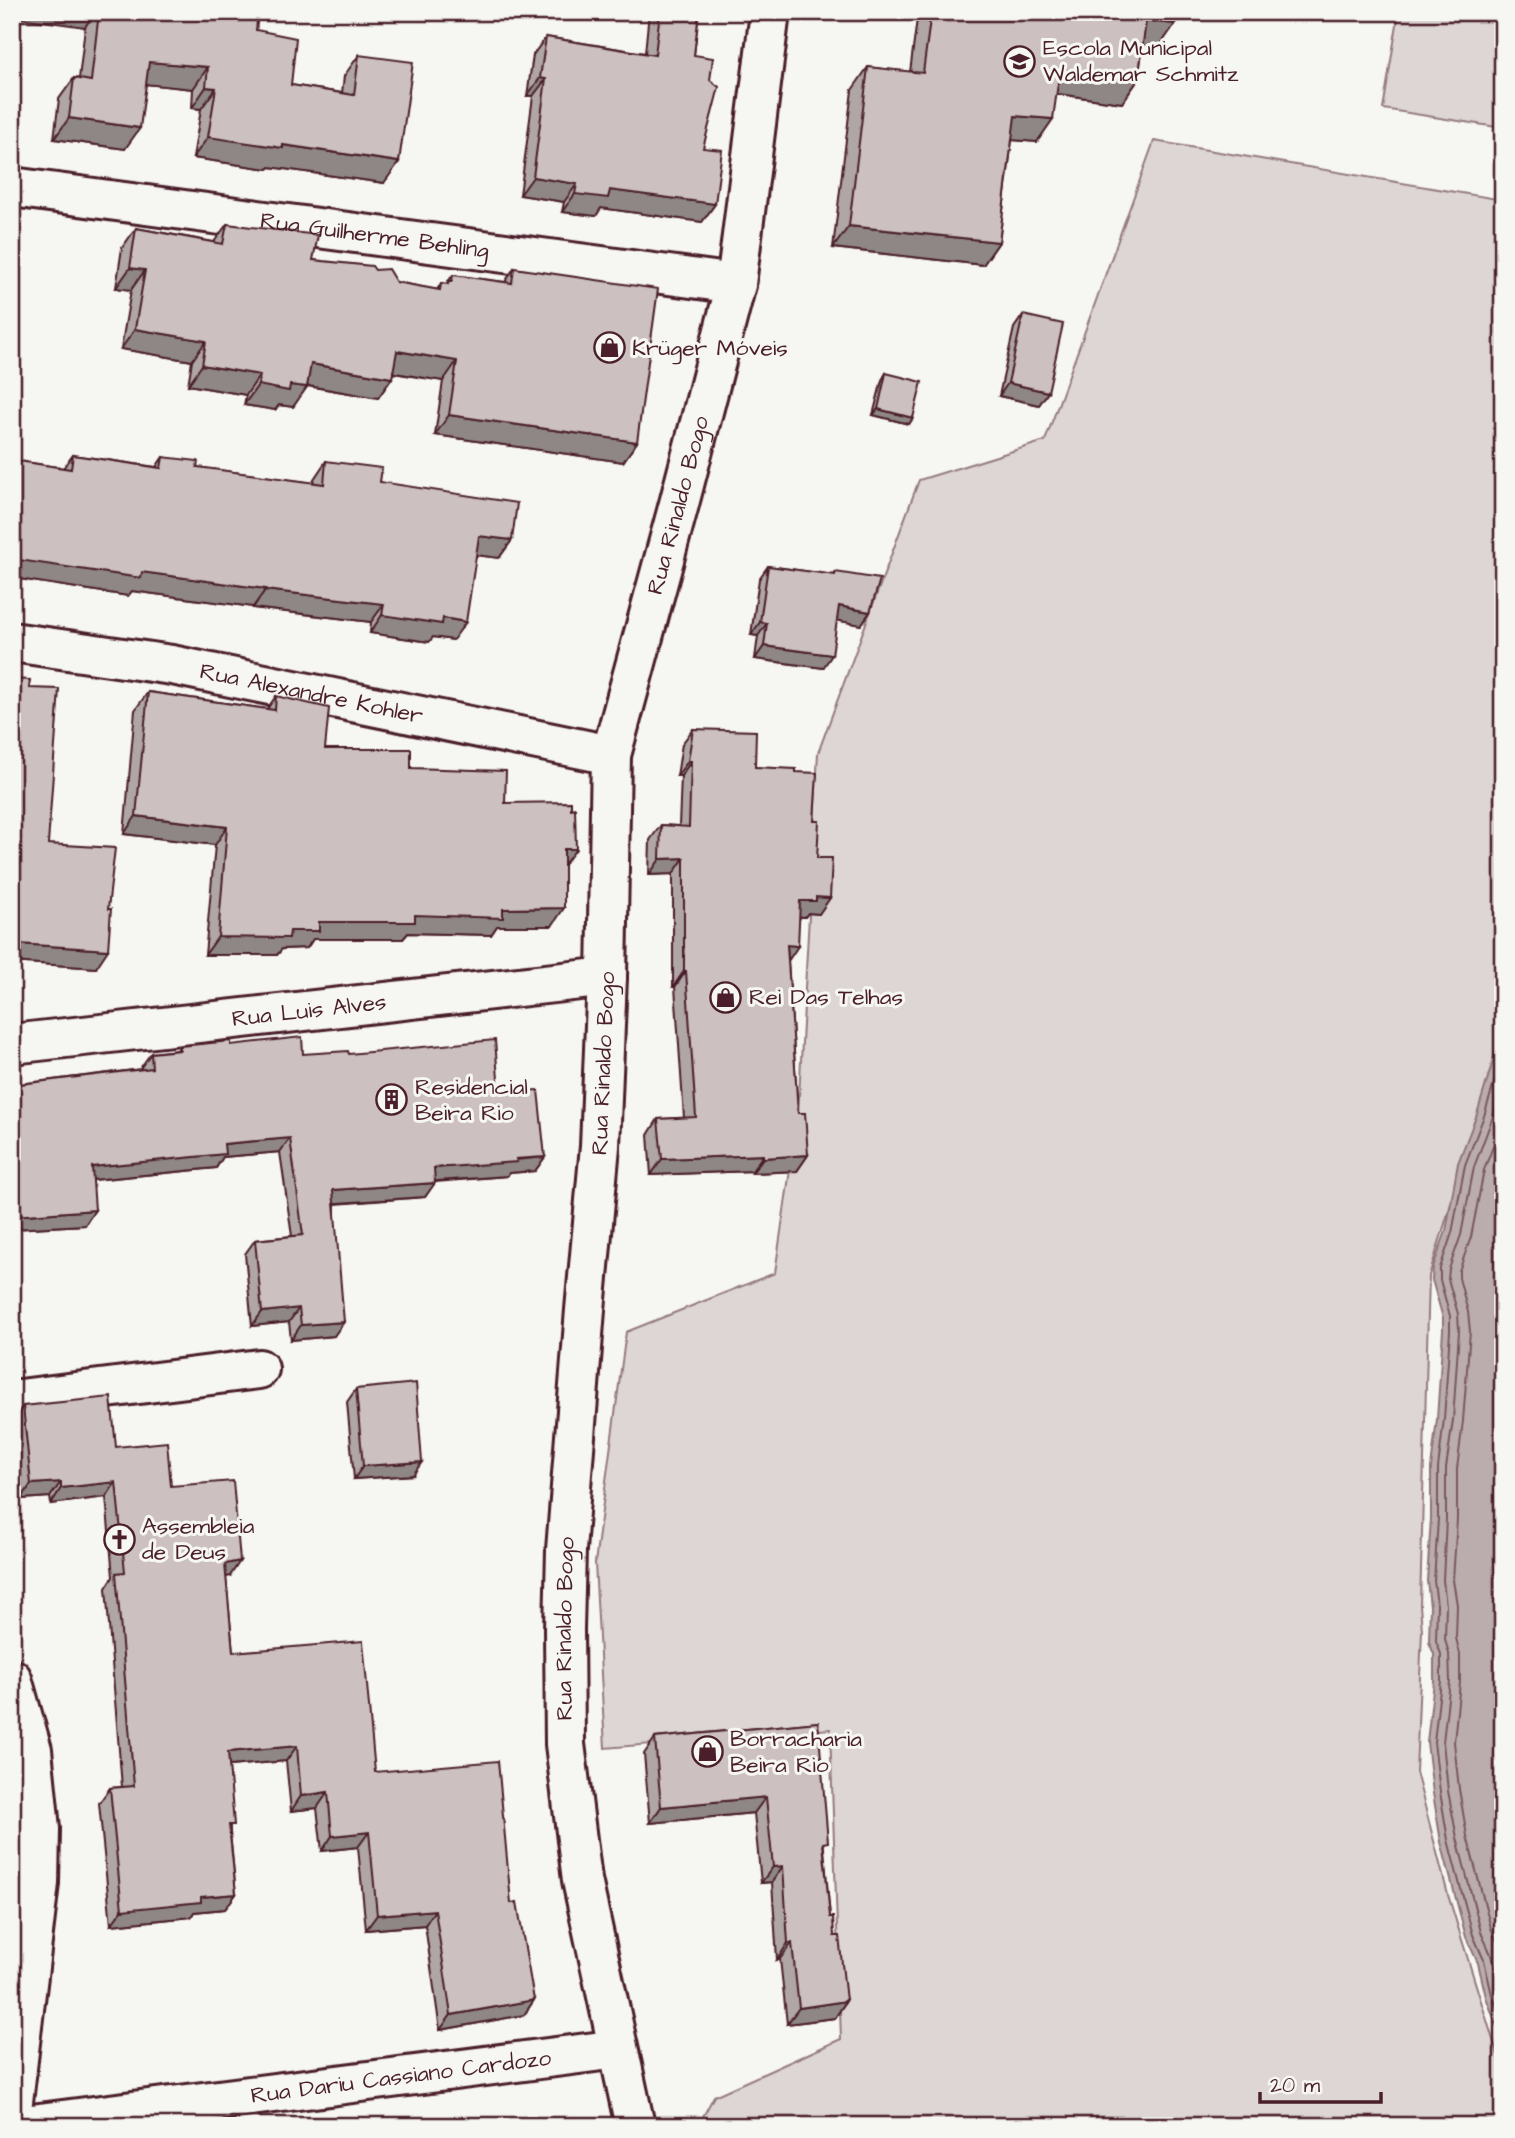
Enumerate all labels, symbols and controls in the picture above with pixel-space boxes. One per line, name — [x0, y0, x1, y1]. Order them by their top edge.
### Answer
place label: Escola Municipal Waldemar Schmitz — [1043, 32, 1239, 90]
school or university icon: Escola Municipal Waldemar Schmitz — [1003, 44, 1037, 78]
street label: Rua Guilherme Behling — [258, 204, 491, 268]
shop icon: Krüger Móveis — [592, 331, 626, 365]
place label: Krüger Móveis — [632, 332, 788, 365]
street label: Rua Rinaldo Bogo — [639, 412, 717, 598]
street label: Rua Alexandre Kohler — [197, 655, 426, 732]
street label: Rua Rinaldo Bogo — [583, 971, 624, 1156]
shop icon: Rei Das Telhas — [709, 980, 743, 1014]
place label: Rei Das Telhas — [749, 981, 903, 1013]
street label: Rua Luis Alves — [230, 986, 388, 1035]
place label: Residencial Beira Rio — [415, 1071, 528, 1129]
building icon: Residencial Beira Rio — [375, 1083, 409, 1117]
place label: Assembleia de Deus — [142, 1510, 255, 1568]
church icon: Assembleia de Deus — [102, 1522, 136, 1556]
street label: Rua Rinaldo Bogo — [548, 1536, 583, 1721]
place label: Borracharia Beira Rio — [730, 1723, 862, 1781]
shop icon: Borracharia Beira Rio — [690, 1735, 724, 1769]
street label: Rua Dariu Cassiano Cardozo — [249, 2042, 553, 2112]
scale bar — [1260, 2061, 1380, 2105]
text: 20 m — [1270, 2071, 1321, 2100]

